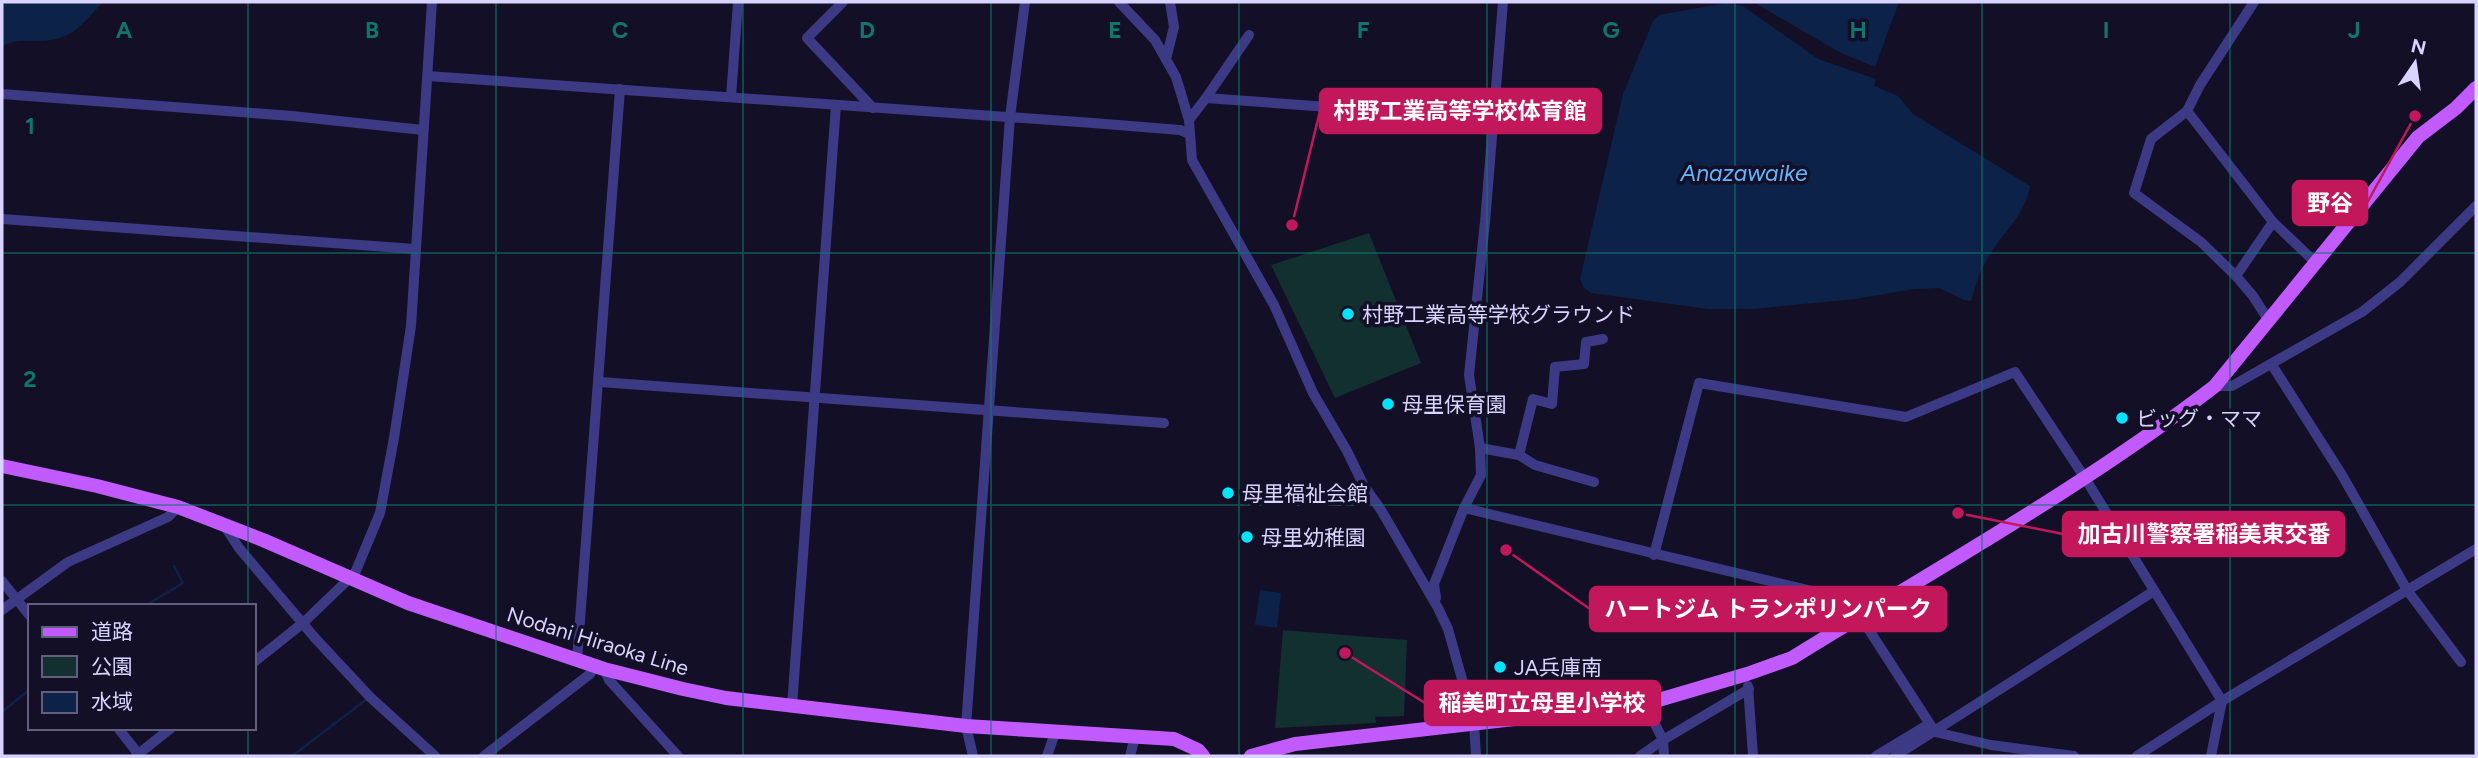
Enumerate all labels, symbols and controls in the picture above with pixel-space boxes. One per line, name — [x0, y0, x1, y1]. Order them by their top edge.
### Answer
text: A — [116, 16, 133, 44]
text: B — [365, 16, 379, 44]
text: C — [612, 16, 629, 44]
text: D — [859, 16, 875, 44]
text: E — [1108, 16, 1122, 44]
text: F — [1357, 16, 1370, 44]
text: G — [1602, 16, 1620, 44]
text: H — [1849, 16, 1867, 44]
text: I — [2103, 16, 2109, 44]
text: J — [2348, 16, 2360, 44]
north arrow — [2380, 28, 2450, 98]
text: N — [2409, 34, 2428, 60]
callout: 村野工業高等学校体育館 — [1320, 89, 1601, 133]
text: 村野工業高等学校体育館 — [1334, 97, 1587, 125]
text: 1 — [25, 112, 35, 140]
water label: Anazawaike — [1680, 159, 1808, 187]
callout: 野谷 — [2293, 181, 2367, 225]
text: 野谷 — [2307, 189, 2353, 217]
place label: 村野工業高等学校グラウンド — [1362, 302, 1635, 327]
marker: 村野工業高等学校グラウンド — [1340, 306, 1356, 322]
text: 2 — [23, 365, 37, 393]
place label: 母里保育園 — [1402, 392, 1507, 417]
marker: 母里保育園 — [1380, 396, 1396, 412]
place label: ビッグ・ママ — [2136, 406, 2262, 431]
marker: ビッグ・ママ — [2114, 410, 2130, 426]
place label: 母里福祉会館 — [1242, 481, 1368, 506]
marker: 母里福祉会館 — [1220, 485, 1236, 501]
callout: 加古川警察署稲美東交番 — [2063, 512, 2344, 556]
text: 加古川警察署稲美東交番 — [2078, 520, 2331, 548]
place label: 母里幼稚園 — [1261, 525, 1366, 550]
marker: 母里幼稚園 — [1239, 529, 1255, 545]
callout: ハートジム トランポリンパーク — [1590, 587, 1946, 631]
text: ハートジム トランポリンパーク — [1604, 595, 1932, 623]
street label: Nodani Hiraoka Line — [504, 601, 692, 681]
legend — [28, 604, 256, 730]
text: 道路 — [91, 619, 133, 644]
text: 公園 — [91, 654, 133, 679]
place label: JA兵庫南 — [1514, 655, 1602, 680]
marker: JA兵庫南 — [1492, 659, 1508, 675]
callout: 稲美町立母里小学校 — [1425, 681, 1660, 725]
text: 水域 — [91, 689, 133, 714]
text: 稲美町立母里小学校 — [1439, 689, 1646, 717]

